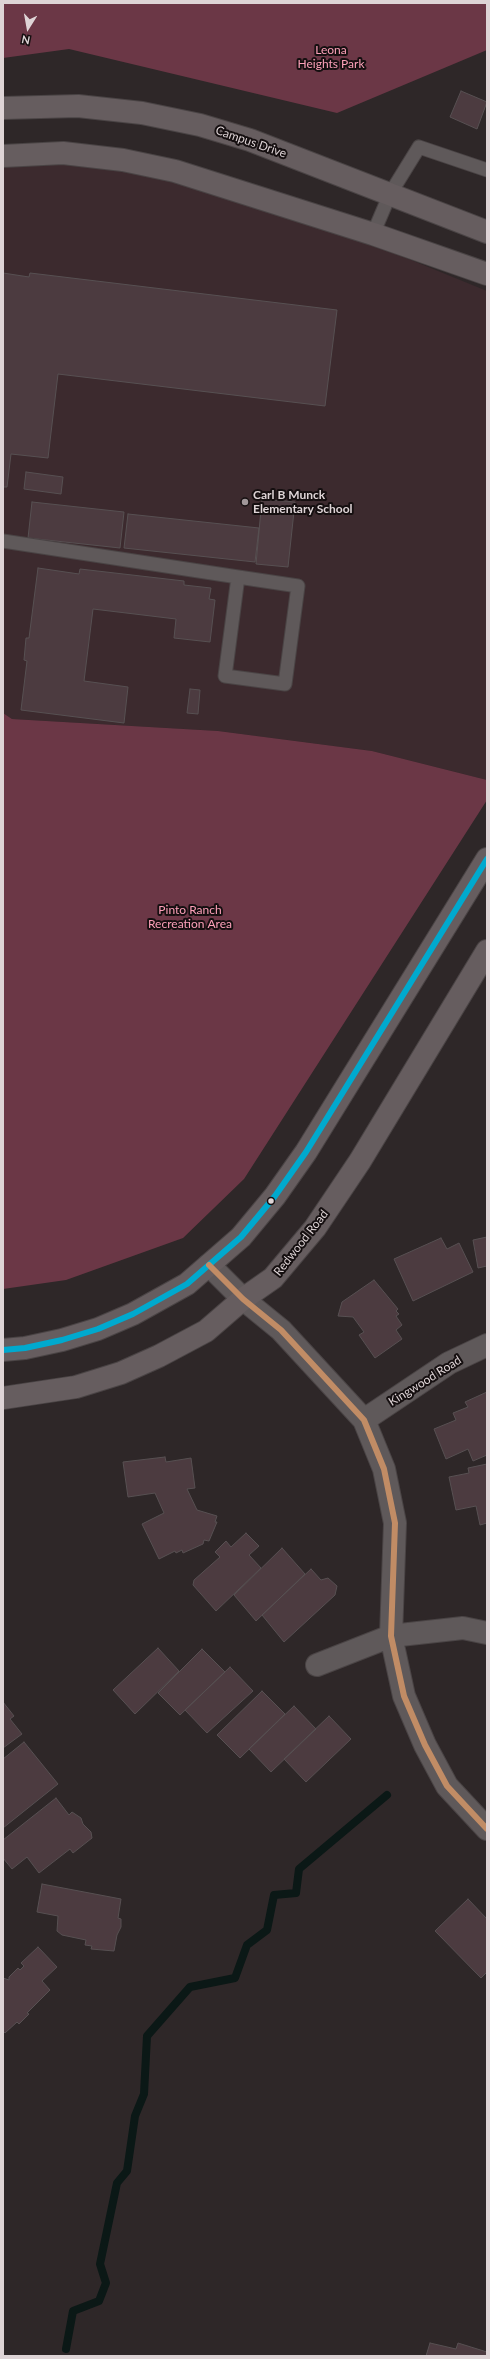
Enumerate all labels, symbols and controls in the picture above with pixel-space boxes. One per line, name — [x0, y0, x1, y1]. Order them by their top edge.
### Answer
north arrow — [8, 8, 48, 48]
text: N — [20, 33, 31, 47]
park label: Leona Heights Park — [297, 43, 365, 71]
street label: Campus Drive — [214, 123, 288, 161]
place label: Carl B Munck Elementary School — [253, 488, 353, 516]
marker: Carl B Munck Elementary School — [240, 497, 250, 507]
park label: Pinto Ranch Recreation Area — [148, 903, 232, 931]
unlabelled marker — [266, 1196, 276, 1206]
street label: Redwood Road — [271, 1207, 331, 1279]
street label: Kingwood Road — [386, 1353, 464, 1409]

